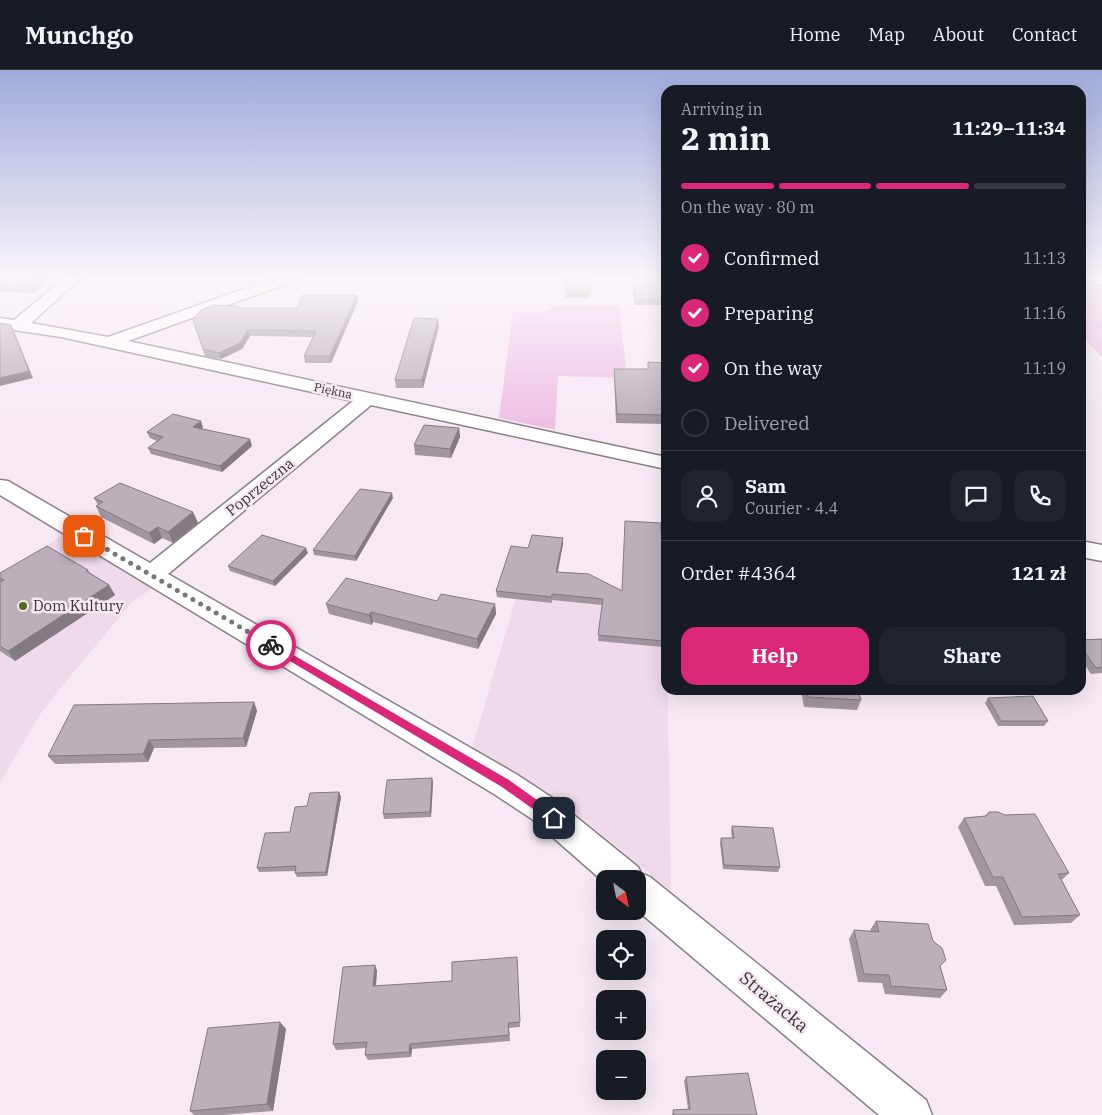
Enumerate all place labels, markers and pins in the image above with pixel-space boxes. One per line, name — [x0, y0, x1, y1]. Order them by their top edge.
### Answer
pin — [63, 515, 105, 557]
place label: Dom Kultury — [33, 596, 124, 615]
marker: Dom Kultury — [17, 600, 29, 612]
pin — [533, 797, 575, 839]

